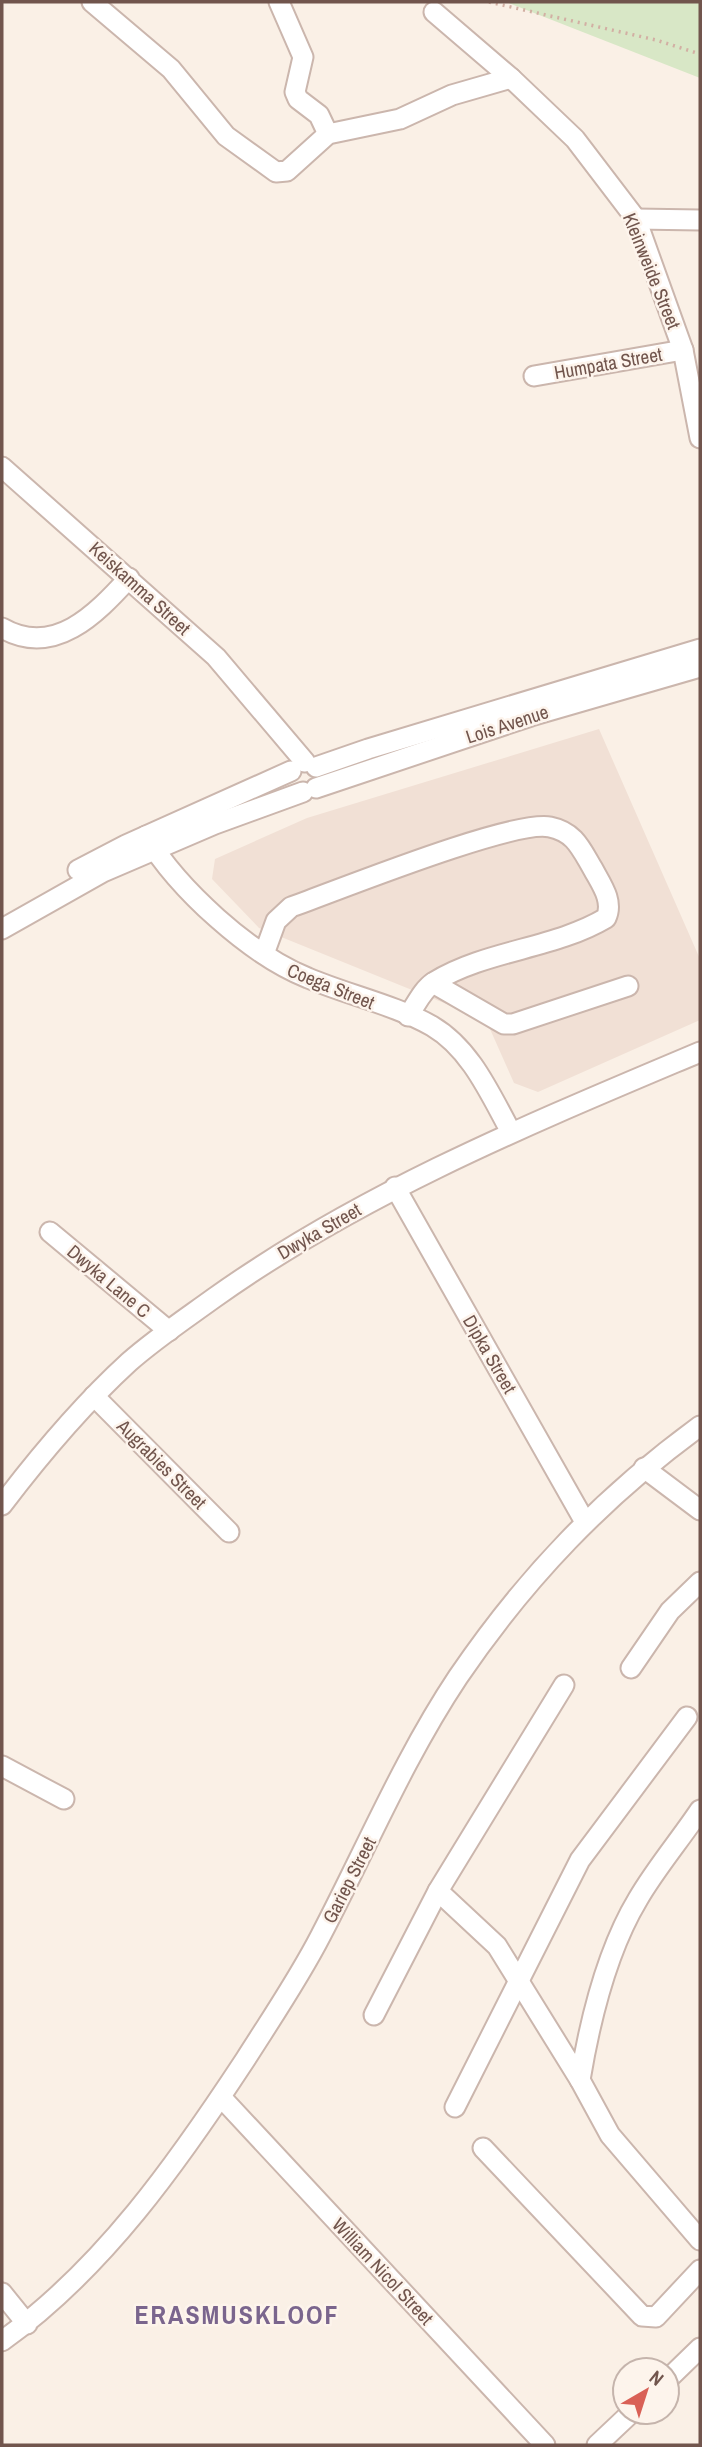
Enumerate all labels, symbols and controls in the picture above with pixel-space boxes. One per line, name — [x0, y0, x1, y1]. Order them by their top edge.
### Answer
street label: Kleinweide Street — [617, 209, 687, 333]
street label: Humpata Street — [552, 341, 665, 385]
street label: Keiskamma Street — [84, 535, 197, 641]
street label: Lois Avenue — [462, 698, 552, 750]
street label: Coega Street — [284, 957, 379, 1015]
street label: Dwyka Street — [272, 1196, 366, 1265]
street label: Dwyka Lane C — [62, 1238, 156, 1324]
street label: Dipka Street — [457, 1310, 523, 1399]
street label: Augrabies Street — [111, 1413, 213, 1515]
street label: Gariep Street — [316, 1832, 382, 1928]
street label: William Nicol Street — [327, 2212, 440, 2331]
district label: ERASMUSKLOOF — [134, 2297, 340, 2332]
north arrow — [611, 2356, 681, 2426]
text: N — [644, 2364, 669, 2391]

